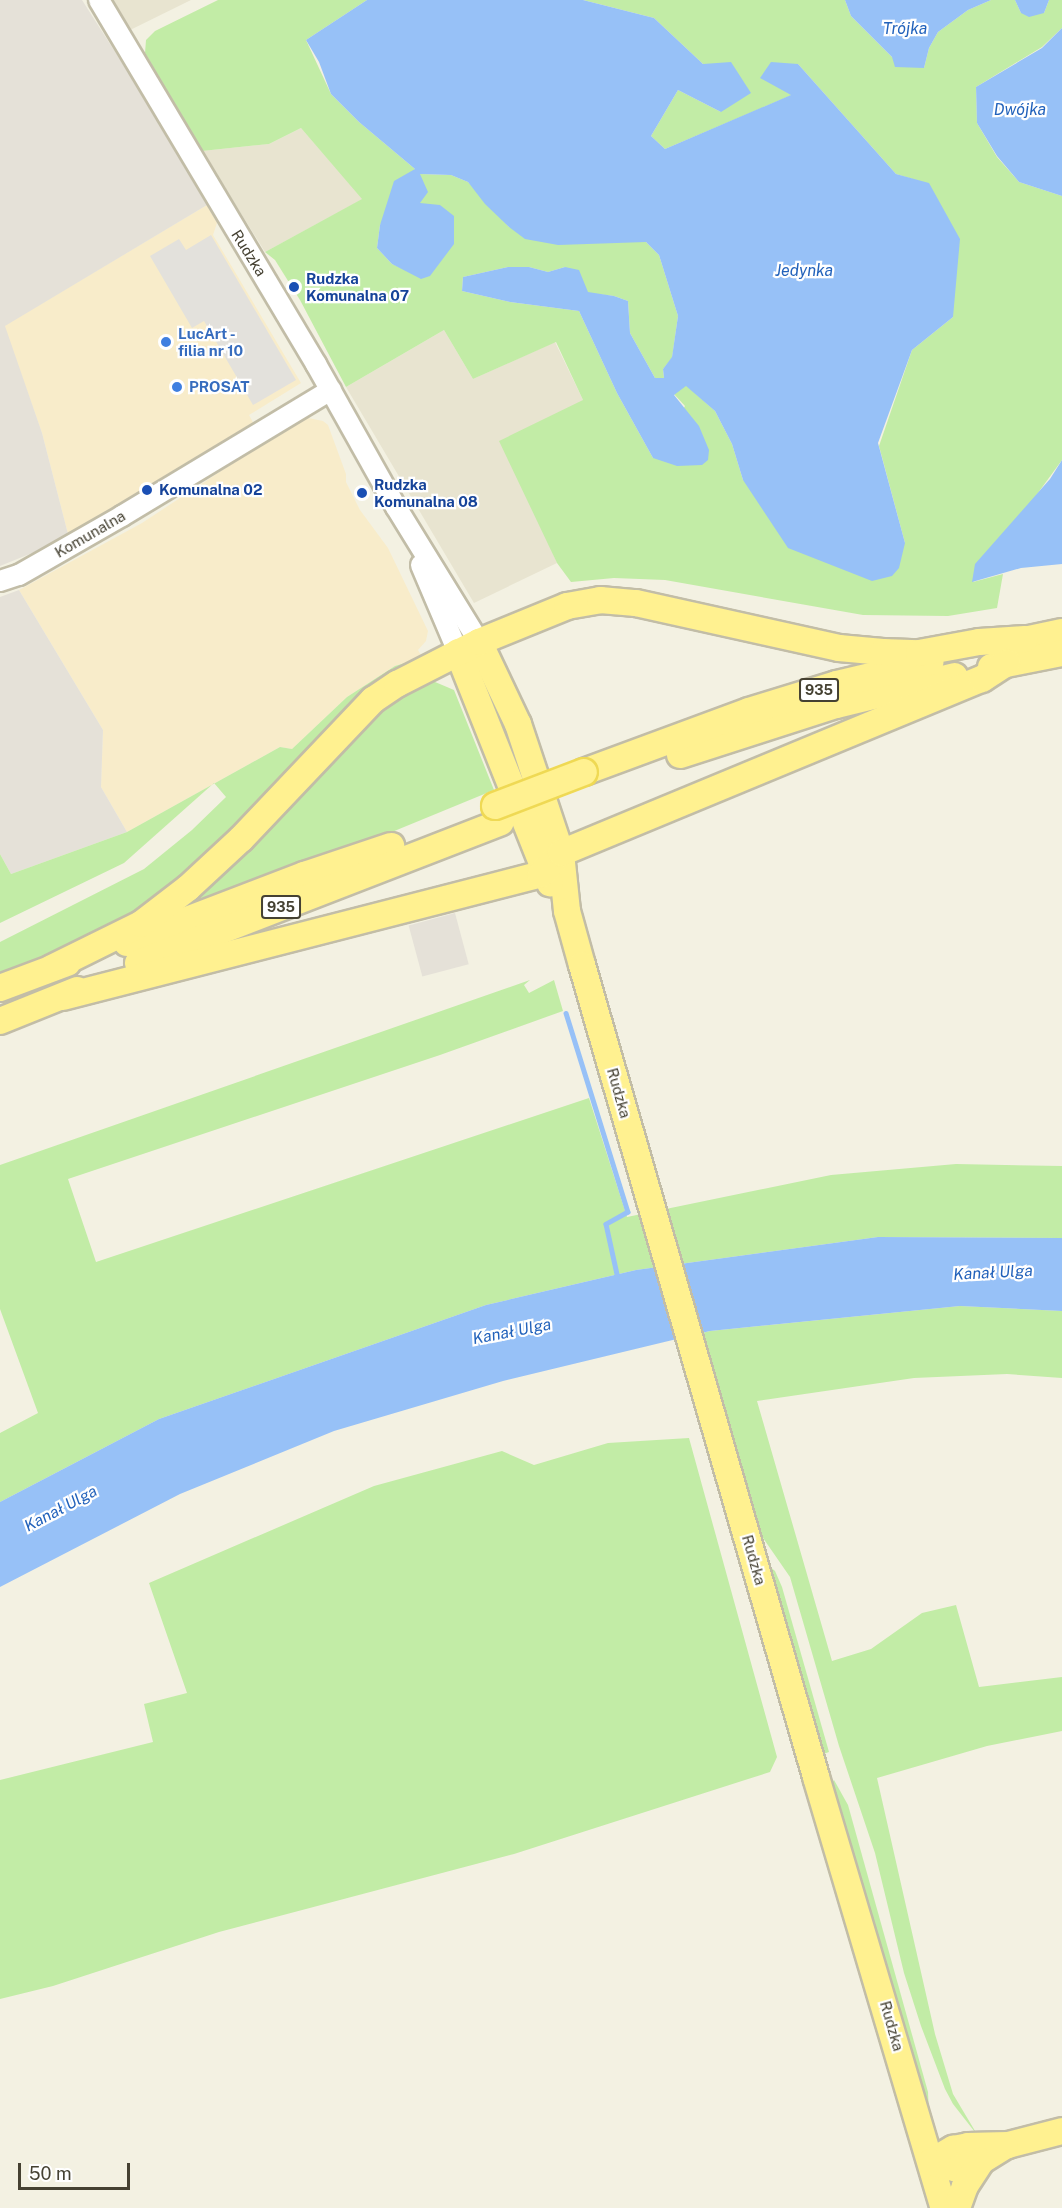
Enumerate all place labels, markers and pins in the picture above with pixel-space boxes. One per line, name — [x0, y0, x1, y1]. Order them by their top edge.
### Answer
place label: Rudzka Komunalna 07 — [306, 269, 409, 304]
marker: Rudzka Komunalna 07 — [287, 280, 301, 294]
place label: LucArt - filia nr 10 — [178, 324, 243, 359]
marker: LucArt - filia nr 10 — [159, 335, 173, 349]
place label: PROSAT — [189, 378, 249, 396]
marker: PROSAT — [170, 380, 184, 394]
place label: Rudzka Komunalna 08 — [374, 475, 478, 510]
place label: Komunalna 02 — [159, 481, 262, 499]
marker: Komunalna 02 — [140, 483, 154, 497]
marker: Rudzka Komunalna 08 — [355, 486, 369, 500]

